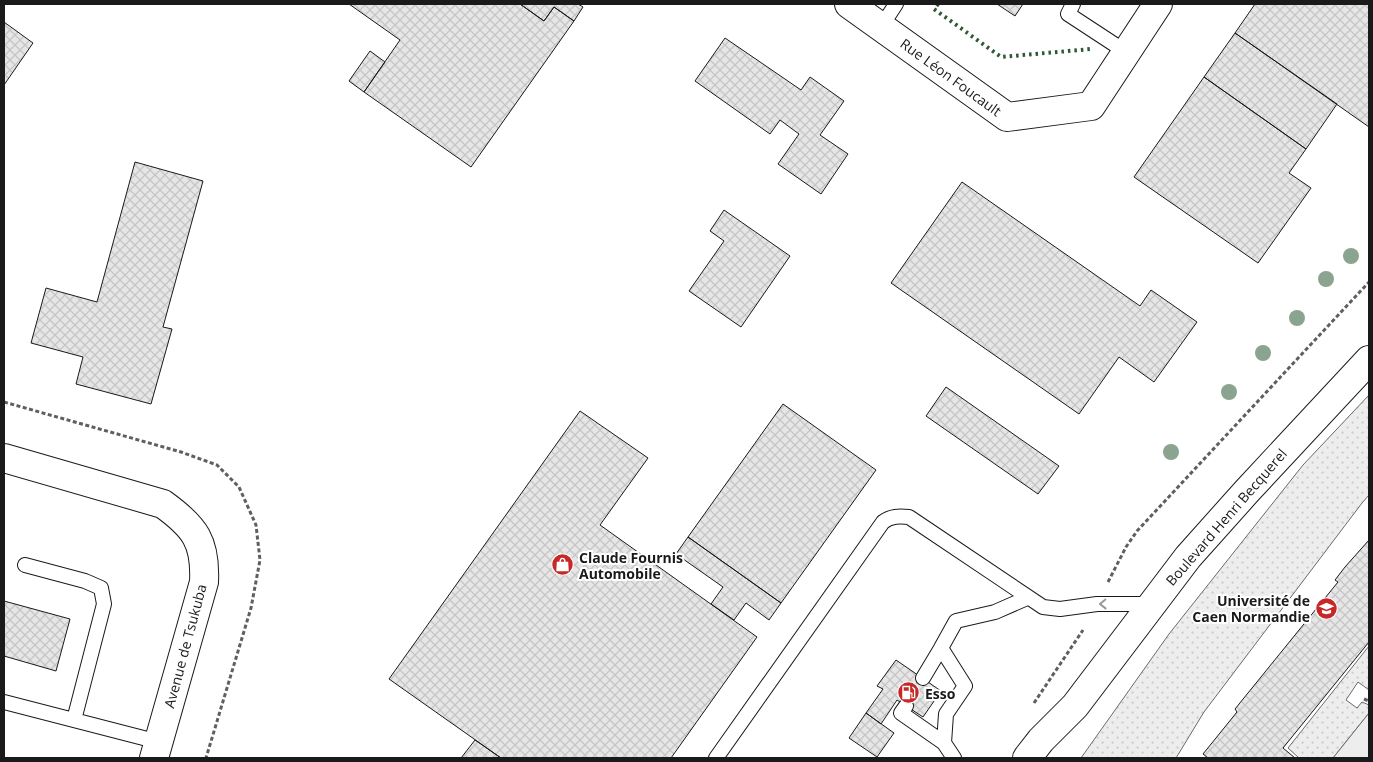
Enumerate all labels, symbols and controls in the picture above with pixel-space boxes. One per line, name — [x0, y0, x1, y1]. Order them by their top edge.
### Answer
street label: Rue Léon Foucault — [897, 34, 1005, 120]
street label: Boulevard Henri Becquerel — [1161, 445, 1291, 589]
place label: Claude Fournis Automobile — [579, 548, 683, 583]
shop icon: Claude Fournis Automobile — [551, 553, 575, 577]
street label: Avenue de Tsukuba — [159, 582, 211, 710]
place label: Université de Caen Normandie — [1192, 591, 1310, 626]
school or university icon: Université de Caen Normandie — [1314, 596, 1338, 620]
one-way arrow — [1099, 599, 1106, 609]
fuel station icon: Esso — [897, 681, 921, 705]
place label: Esso — [925, 684, 956, 703]

